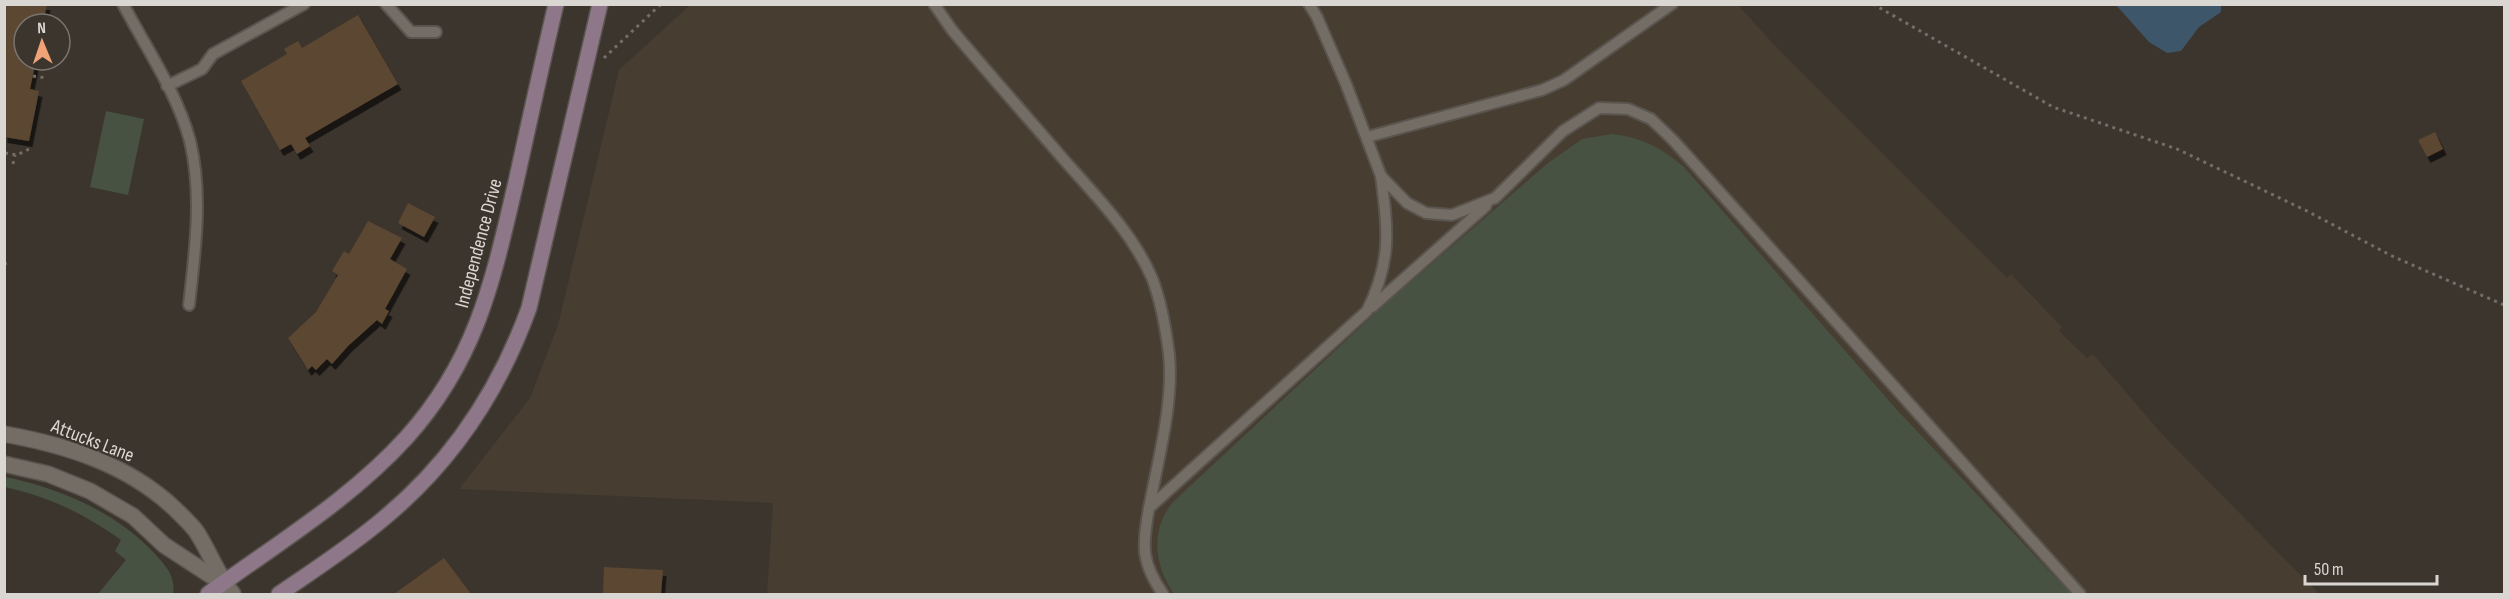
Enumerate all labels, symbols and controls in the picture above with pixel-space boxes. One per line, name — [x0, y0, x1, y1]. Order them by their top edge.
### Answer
north arrow — [12, 12, 72, 72]
text: N — [37, 19, 46, 38]
street label: Independence Drive — [450, 176, 508, 311]
street label: Attucks Lane — [47, 414, 137, 468]
scale bar — [2305, 548, 2437, 586]
text: 50 m — [2314, 559, 2344, 580]

